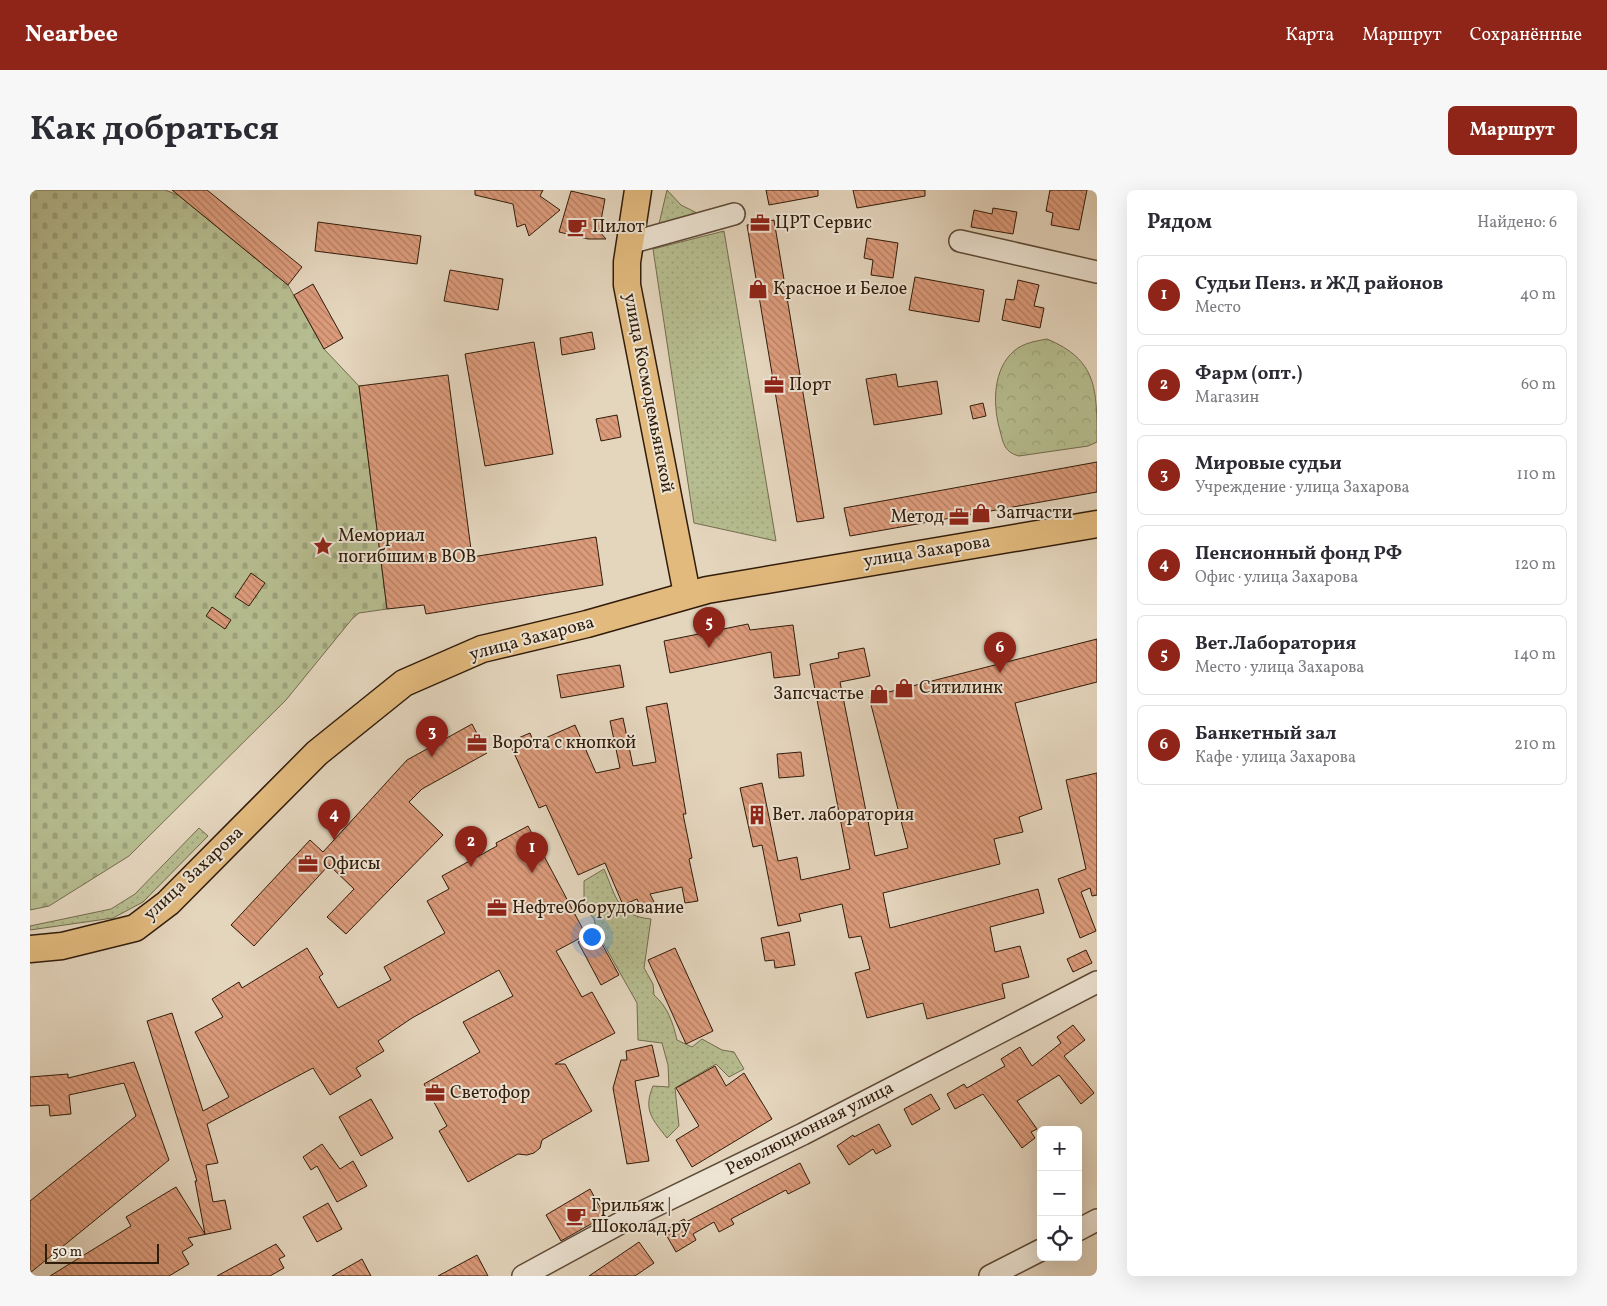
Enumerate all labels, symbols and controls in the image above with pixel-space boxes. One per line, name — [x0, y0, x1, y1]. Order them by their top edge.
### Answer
text: Nearbee — [25, 18, 118, 52]
text: Карта — [1285, 23, 1334, 48]
text: Маршрут — [1362, 23, 1442, 48]
text: Сохранённые — [1470, 23, 1582, 48]
text: Как добраться — [30, 106, 279, 154]
button: Маршрут — [1448, 106, 1577, 155]
text: Рядом — [1147, 208, 1212, 237]
place label: ЦРТ Сервис — [775, 211, 872, 236]
office icon: ЦРТ Сервис — [749, 212, 771, 234]
text: Найдено: 6 — [1477, 212, 1557, 234]
place label: Пилот — [592, 215, 645, 240]
cafe icon: Пилот — [566, 216, 588, 238]
text: Судьи Пенз. и ЖД районов — [1195, 271, 1443, 297]
place label: Красное и Белое — [773, 277, 907, 302]
shop icon: Красное и Белое — [747, 278, 769, 300]
text: 1 — [1161, 284, 1167, 306]
text: 40 m — [1520, 284, 1556, 306]
street label: улица Космодемьянской — [616, 291, 680, 495]
text: Место — [1195, 297, 1241, 319]
text: Фарм (опт.) — [1195, 361, 1302, 387]
place label: Порт — [789, 373, 831, 398]
office icon: Порт — [763, 374, 785, 396]
text: 2 — [1160, 374, 1168, 396]
text: 60 m — [1521, 374, 1556, 396]
text: Магазин — [1195, 387, 1259, 409]
text: Мировые судьи — [1195, 451, 1342, 477]
text: 3 — [1160, 464, 1168, 486]
text: 110 m — [1517, 464, 1556, 486]
text: Учреждение · улица Захарова — [1195, 477, 1410, 499]
place label: Запчасти — [996, 501, 1072, 526]
shop icon: Запчасти — [970, 502, 992, 524]
place label: Метод — [890, 505, 944, 530]
office icon: Метод — [948, 506, 970, 528]
place label: Мемориал погибшим в ВОВ — [338, 524, 477, 570]
street label: улица Захарова — [862, 530, 992, 574]
place icon: Мемориал погибшим в ВОВ — [312, 535, 334, 557]
text: Пенсионный фонд РФ — [1195, 541, 1402, 567]
text: 4 — [1159, 554, 1169, 576]
text: 120 m — [1514, 554, 1556, 576]
text: Офис · улица Захарова — [1195, 567, 1358, 589]
pin: 5 — [693, 607, 725, 648]
street label: улица Захарова — [467, 610, 597, 668]
text: Вет.Лаборатория — [1195, 631, 1356, 657]
pin: 6 — [984, 632, 1016, 673]
text: 5 — [1160, 644, 1168, 666]
text: 140 m — [1514, 644, 1556, 666]
text: Место · улица Захарова — [1195, 657, 1364, 679]
place label: Ситилинк — [919, 676, 1003, 701]
shop icon: Ситилинк — [893, 677, 915, 699]
place label: Запсчастье — [773, 682, 864, 707]
shop icon: Запсчастье — [868, 683, 890, 705]
pin: 3 — [416, 716, 448, 757]
text: Банкетный зал — [1195, 721, 1337, 747]
place label: Ворота с кнопкой — [492, 731, 636, 756]
office icon: Ворота с кнопкой — [466, 732, 488, 754]
text: 6 — [1160, 734, 1168, 756]
text: 210 m — [1514, 734, 1556, 756]
text: Кафе · улица Захарова — [1195, 747, 1356, 769]
pin: 4 — [318, 799, 350, 840]
place label: Вет. лаборатория — [772, 803, 914, 828]
building icon: Вет. лаборатория — [746, 804, 768, 826]
street label: улица Захарова — [138, 821, 250, 927]
pin: 2 — [455, 826, 487, 867]
pin: 1 — [516, 832, 548, 873]
place label: Офисы — [323, 852, 381, 877]
office icon: Офисы — [297, 853, 319, 875]
place label: НефтеОборудование — [512, 896, 684, 921]
office icon: НефтеОборудование — [486, 897, 508, 919]
your location — [579, 924, 605, 950]
street label: Революционная улица — [722, 1076, 899, 1182]
place label: Светофор — [450, 1081, 530, 1106]
office icon: Светофор — [424, 1082, 446, 1104]
map controls — [1037, 1126, 1082, 1261]
button: + — [1037, 1126, 1082, 1171]
button: − — [1037, 1171, 1082, 1216]
place label: Грильяж | Шоколад.ру — [591, 1194, 691, 1240]
cafe icon: Грильяж | Шоколад.ру — [565, 1205, 587, 1227]
button: locate — [1037, 1216, 1082, 1261]
scale bar — [45, 1241, 159, 1264]
text: 50 m — [52, 1243, 82, 1262]

